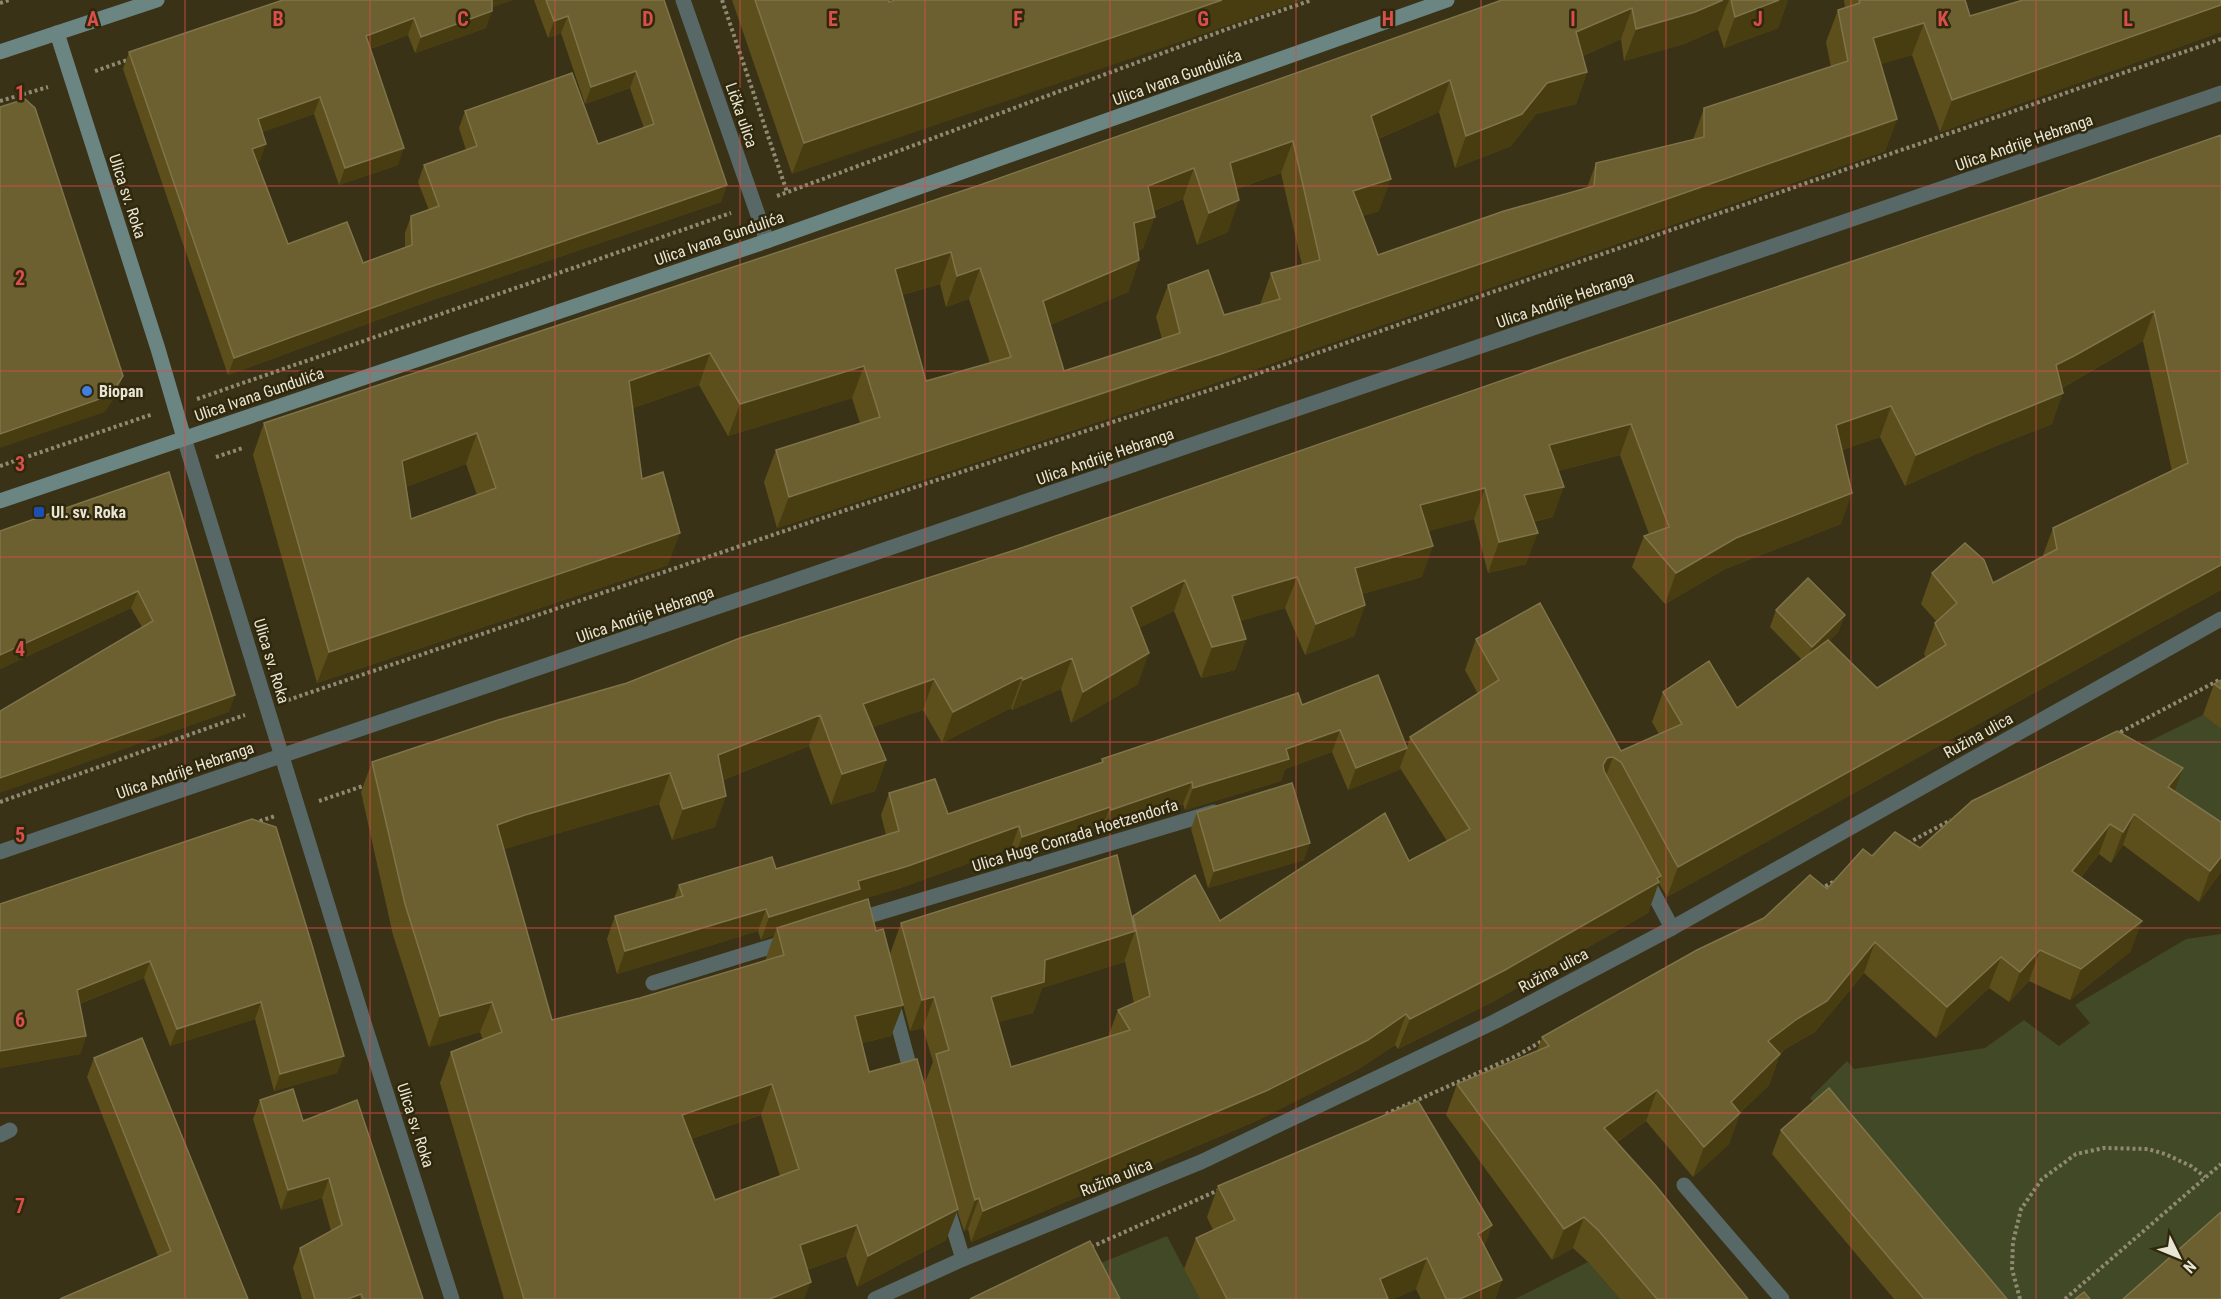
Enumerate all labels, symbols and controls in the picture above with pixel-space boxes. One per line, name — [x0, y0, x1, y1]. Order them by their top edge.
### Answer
text: A — [87, 7, 99, 31]
text: B — [272, 7, 284, 31]
text: C — [457, 7, 469, 31]
text: D — [642, 7, 654, 31]
text: E — [828, 7, 838, 31]
text: F — [1013, 7, 1023, 31]
text: G — [1197, 7, 1209, 31]
text: H — [1382, 7, 1394, 31]
text: I — [1570, 7, 1576, 31]
text: J — [1753, 7, 1763, 31]
text: K — [1937, 7, 1949, 31]
text: L — [2123, 7, 2133, 31]
street label: Ulica Ivana Gundulića — [1110, 45, 1244, 110]
street label: Lička ulica — [722, 80, 761, 150]
text: 1 — [15, 81, 25, 105]
street label: Ulica Andrije Hebranga — [1953, 110, 2095, 175]
street label: Ulica sv. Roka — [105, 152, 150, 241]
street label: Ulica Ivana Gundulića — [652, 207, 786, 270]
text: 2 — [15, 266, 25, 290]
street label: Ulica Andrije Hebranga — [1494, 267, 1636, 332]
street label: Ulica Ivana Gundulića — [192, 363, 326, 426]
place label: Biopan — [99, 382, 143, 401]
marker: Biopan — [80, 384, 94, 398]
street label: Ulica Andrije Hebranga — [1034, 424, 1176, 489]
text: 3 — [15, 452, 25, 476]
place label: Ul. sv. Roka — [51, 503, 126, 522]
marker: Ul. sv. Roka — [32, 505, 46, 519]
street label: Ulica Andrije Hebranga — [574, 582, 716, 647]
street label: Ulica sv. Roka — [250, 616, 293, 706]
text: 4 — [15, 637, 25, 661]
street label: Ružina ulica — [1940, 709, 2016, 762]
street label: Ulica Andrije Hebranga — [114, 738, 256, 803]
street label: Ulica Huge Conrada Hoetzendorfa — [970, 795, 1180, 876]
text: 5 — [15, 823, 25, 847]
street label: Ružina ulica — [1515, 944, 1591, 997]
text: 6 — [15, 1008, 25, 1032]
street label: Ulica sv. Roka — [393, 1081, 438, 1170]
street label: Ružina ulica — [1077, 1154, 1155, 1201]
text: 7 — [15, 1194, 25, 1218]
north arrow — [2149, 1227, 2209, 1287]
text: N — [2179, 1257, 2200, 1277]

